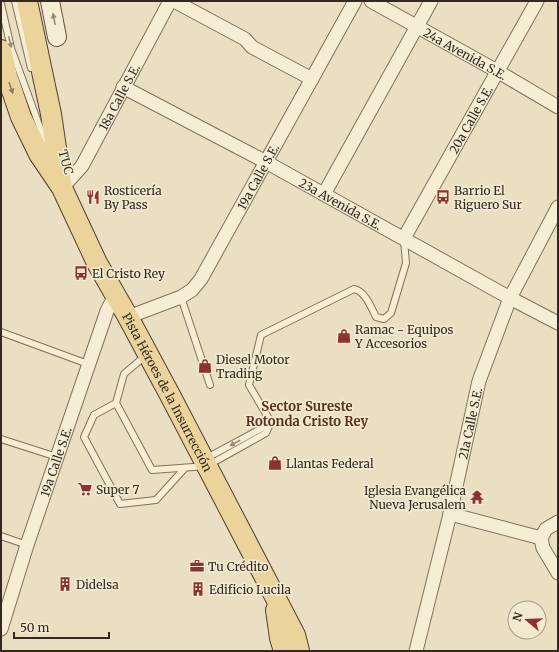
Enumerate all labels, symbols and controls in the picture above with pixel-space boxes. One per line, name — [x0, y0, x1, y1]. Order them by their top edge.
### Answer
one-way arrow — [50, 13, 56, 25]
street label: 24a Avenida S.E. — [421, 24, 510, 83]
one-way arrow — [7, 36, 13, 48]
street label: 18a Calle S.E. — [95, 61, 143, 133]
one-way arrow — [9, 82, 15, 94]
street label: 20a Calle S.E. — [446, 83, 496, 156]
street label: 19a Calle S.E. — [234, 141, 282, 212]
street label: TUC — [55, 148, 77, 176]
street label: 23a Avenida S.E. — [297, 175, 385, 233]
place label: Rosticería By Pass — [104, 183, 162, 212]
place label: Barrio El Riguero Sur — [454, 183, 522, 212]
restaurant icon: Rosticería By Pass — [85, 189, 101, 205]
bus stop icon: Barrio El Riguero Sur — [435, 189, 451, 205]
bus stop icon: El Cristo Rey — [73, 265, 89, 281]
place label: El Cristo Rey — [92, 266, 165, 281]
street label: Pista Héroes de la Insurrección — [119, 310, 216, 474]
place label: Ramac - Equipos Y Accesorios — [354, 322, 454, 351]
shop icon: Ramac - Equipos Y Accesorios — [336, 328, 352, 344]
place label: Diesel Motor Trading — [216, 352, 290, 381]
shop icon: Diesel Motor Trading — [197, 358, 213, 374]
street label: 21a Calle S.E. — [455, 386, 485, 461]
district label: Sector Sureste Rotonda Cristo Rey — [246, 398, 369, 430]
street label: 19a Calle S.E. — [37, 425, 74, 499]
one-way arrow — [229, 439, 240, 446]
shop icon: Llantas Federal — [267, 455, 283, 471]
place label: Llantas Federal — [286, 456, 374, 471]
supermarket icon: Super 7 — [77, 481, 93, 497]
place label: Super 7 — [96, 482, 140, 497]
place label: Iglesia Evangélica Nueva Jerusalem — [364, 483, 467, 512]
temple icon: Iglesia Evangélica Nueva Jerusalem — [469, 489, 485, 505]
office icon: Tu Crédito — [189, 558, 205, 574]
place label: Tu Crédito — [208, 559, 268, 574]
building icon: Didelsa — [57, 576, 73, 592]
place label: Didelsa — [76, 577, 119, 592]
building icon: Edificio Lucila — [190, 581, 206, 597]
place label: Edificio Lucila — [209, 582, 291, 597]
north arrow — [507, 600, 547, 640]
text: N — [510, 610, 526, 623]
scale bar — [14, 614, 109, 640]
text: 50 m — [20, 620, 49, 635]

